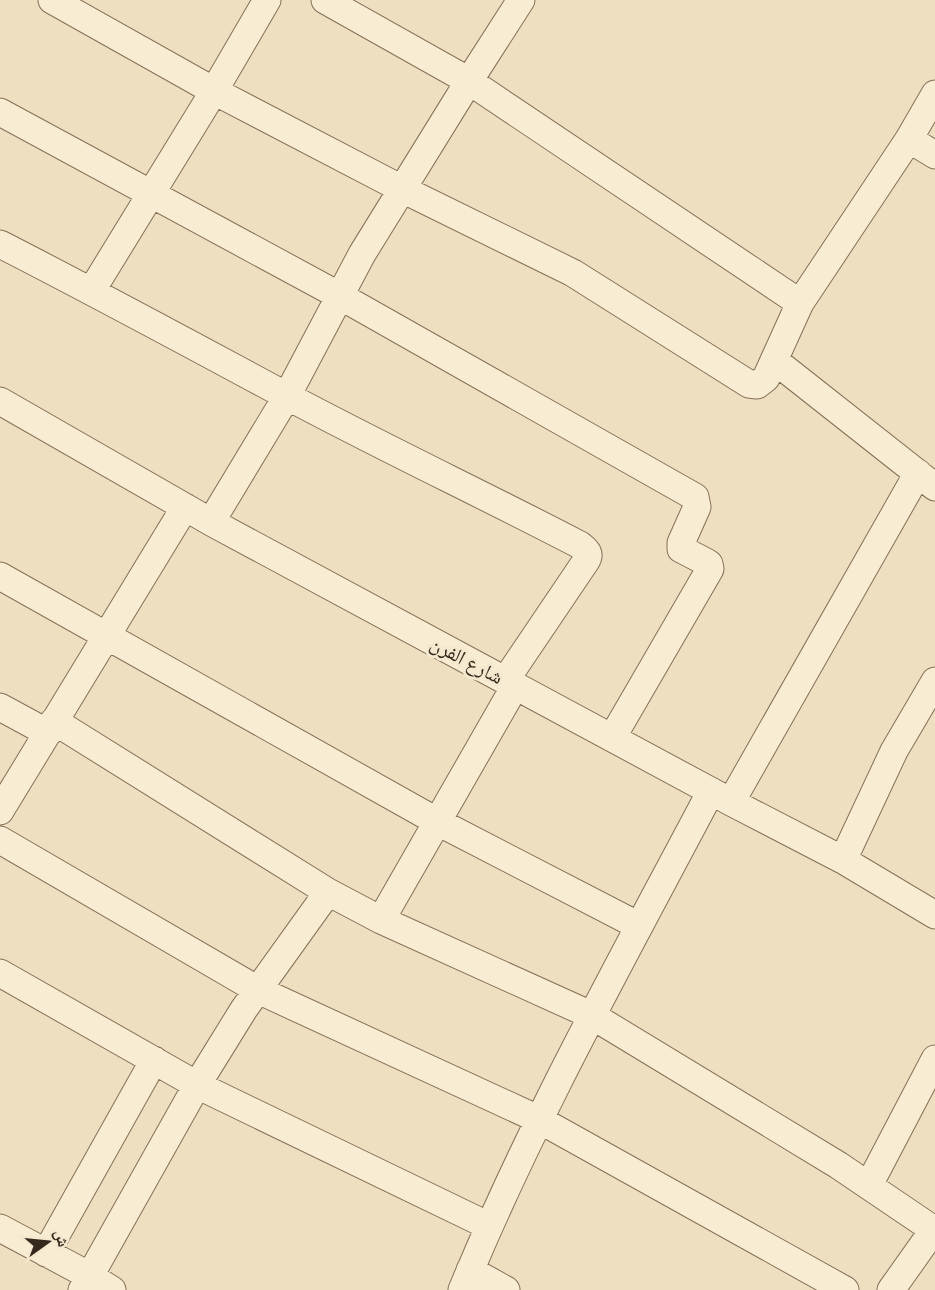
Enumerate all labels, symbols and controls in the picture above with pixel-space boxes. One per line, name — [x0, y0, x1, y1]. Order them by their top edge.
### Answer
street label: شارع الفرن — [426, 631, 508, 690]
north arrow — [18, 1212, 78, 1272]
text: ش — [51, 1228, 73, 1249]

